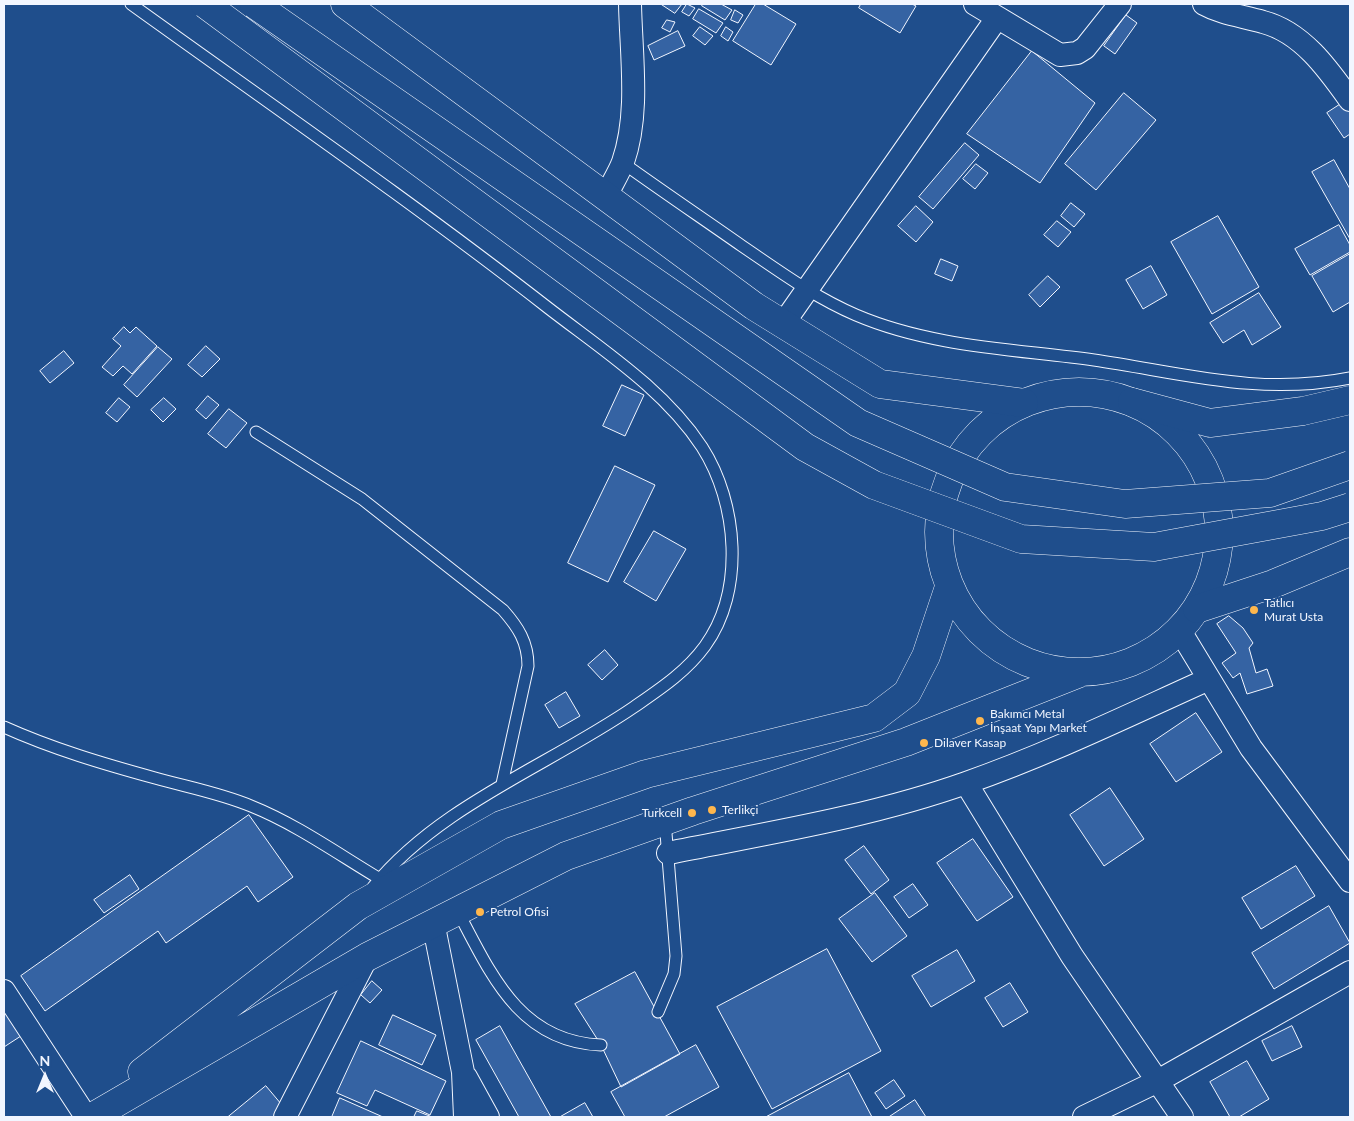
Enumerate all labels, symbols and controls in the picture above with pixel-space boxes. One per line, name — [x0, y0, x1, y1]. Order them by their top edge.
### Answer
place label: Tatlıcı Murat Usta — [1264, 596, 1323, 624]
marker: Tatlıcı Murat Usta — [1248, 604, 1260, 616]
place label: Bakımcı Metal İnşaat Yapı Market — [990, 707, 1087, 735]
marker: Bakımcı Metal İnşaat Yapı Market — [974, 715, 986, 727]
place label: Dilaver Kasap — [934, 736, 1006, 750]
marker: Dilaver Kasap — [918, 737, 930, 749]
place label: Terlikçi — [722, 803, 758, 817]
marker: Terlikçi — [706, 804, 718, 816]
place label: Turkcell — [642, 806, 682, 820]
marker: Turkcell — [686, 807, 698, 819]
place label: Petrol Ofisi — [490, 905, 549, 919]
marker: Petrol Ofisi — [474, 906, 486, 918]
north arrow — [20, 1051, 70, 1101]
text: N — [40, 1052, 50, 1069]

